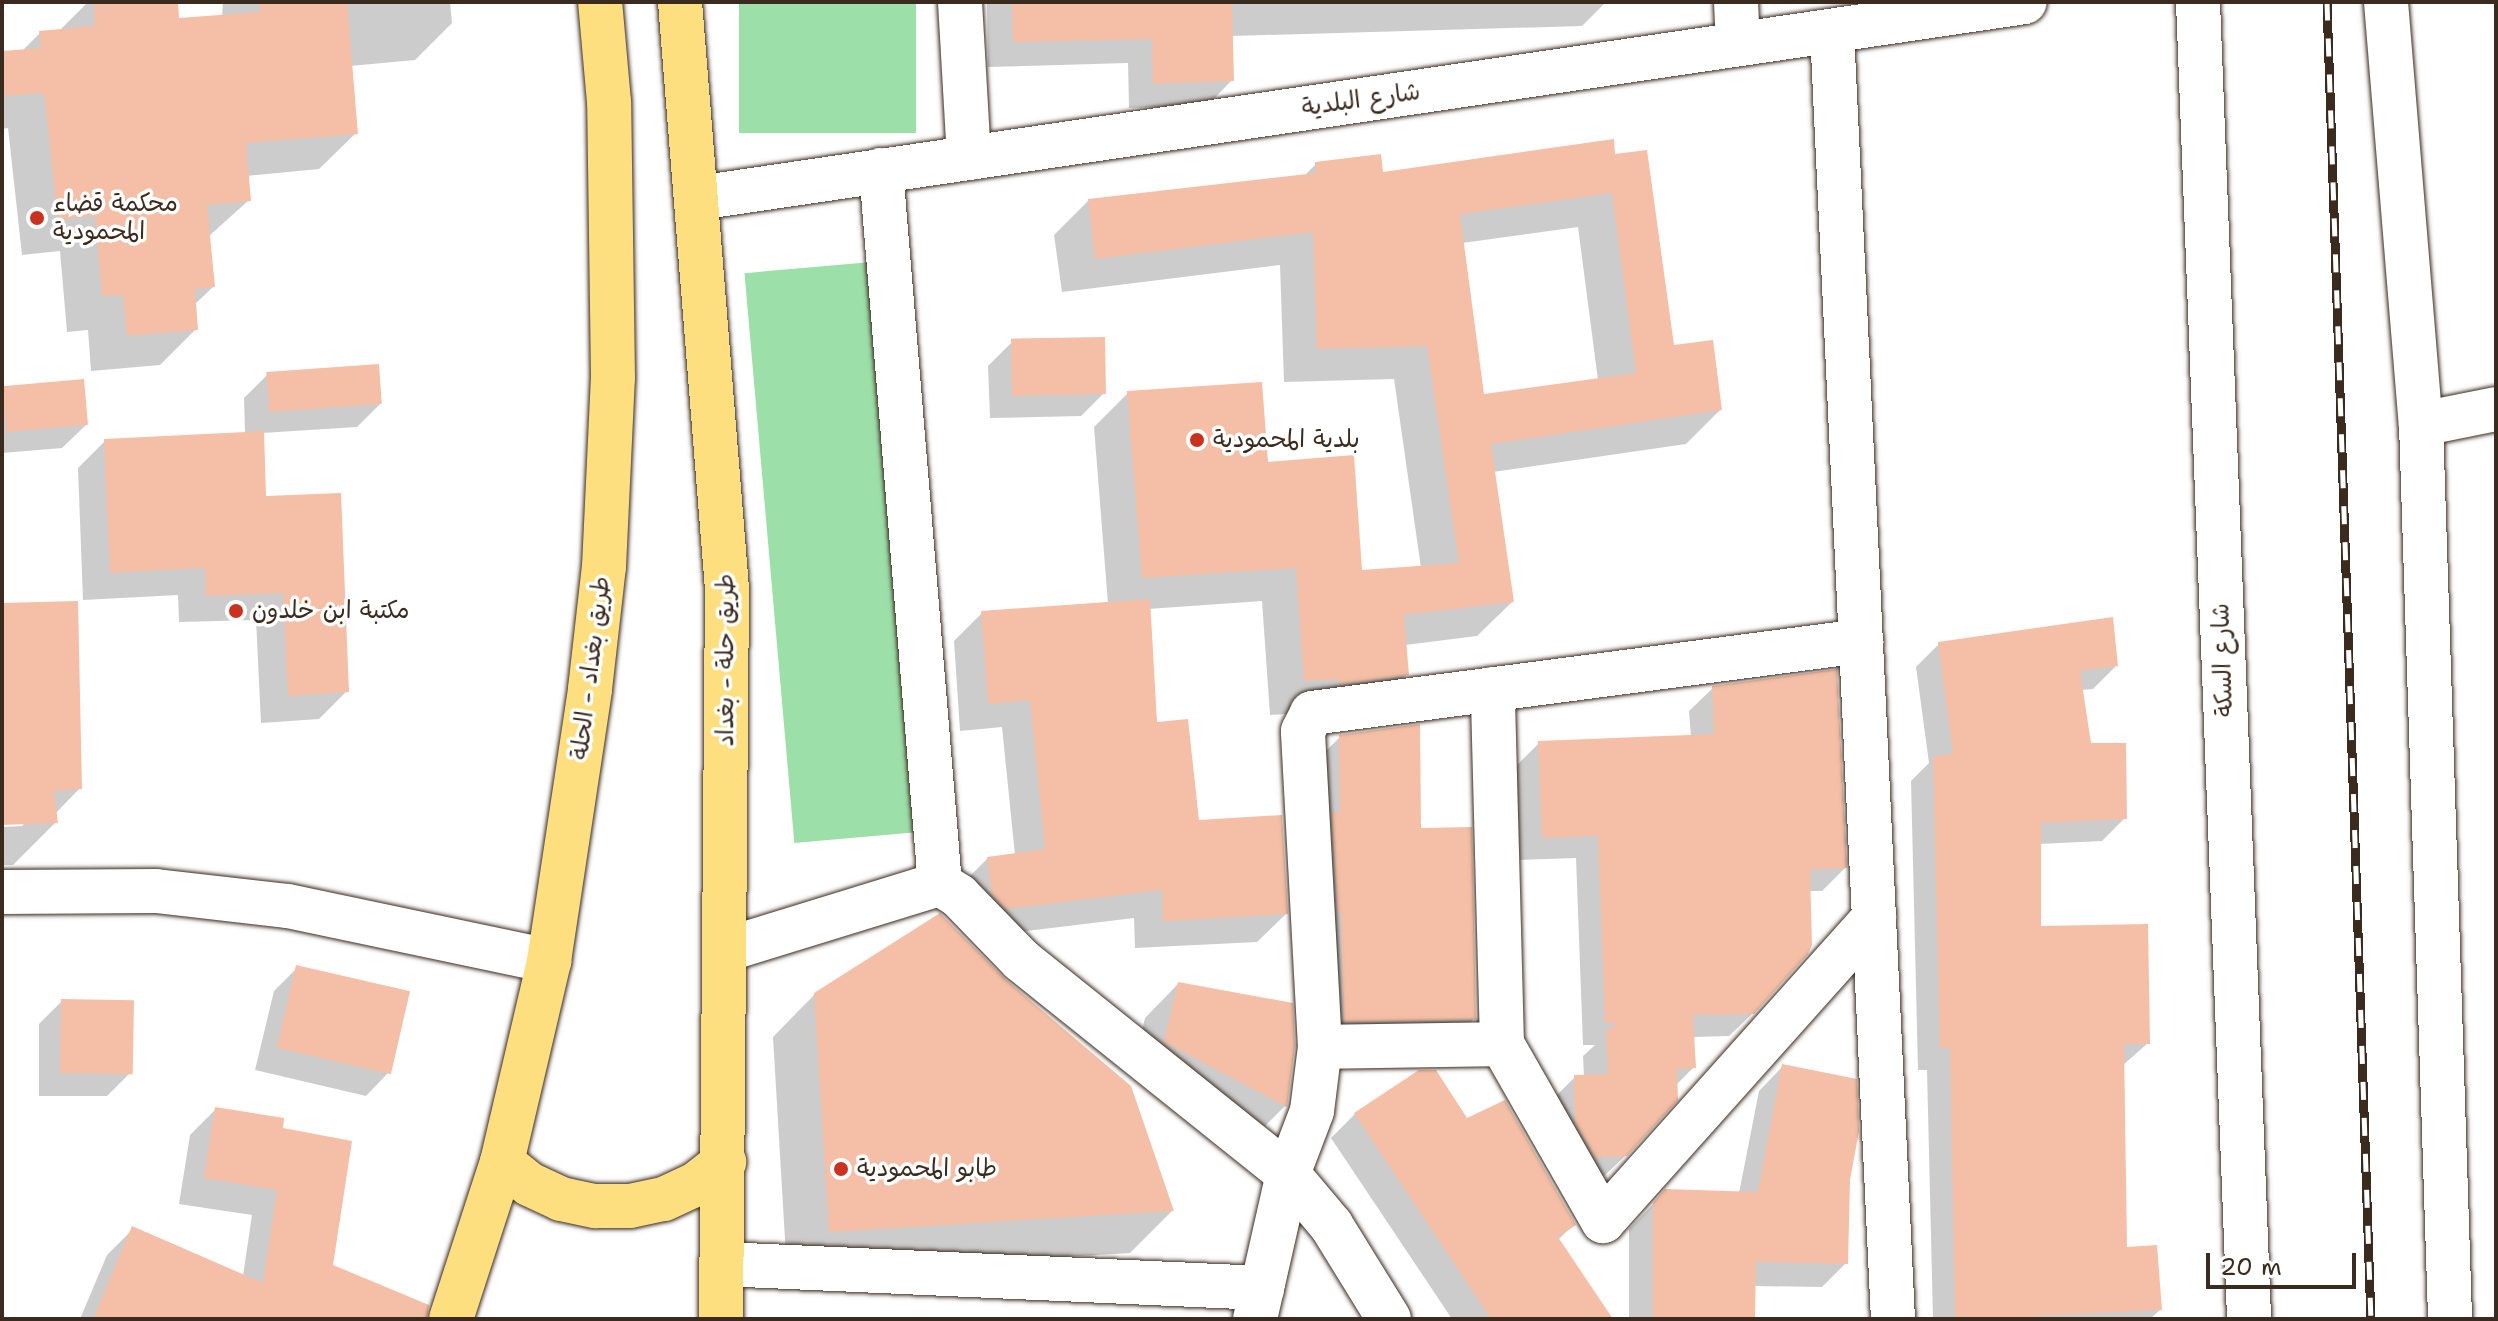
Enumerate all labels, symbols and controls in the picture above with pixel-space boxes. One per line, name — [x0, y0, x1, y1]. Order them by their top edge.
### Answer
street label: شارع البلدية — [1300, 77, 1422, 123]
place label: محكمة قضاء المحمودية — [53, 190, 178, 246]
marker: محكمة قضاء المحمودية — [28, 209, 46, 227]
place label: بلدية المحمودية — [1213, 426, 1360, 454]
marker: بلدية المحمودية — [1188, 431, 1206, 449]
street label: طريق حلة - بغداد — [712, 574, 740, 746]
street label: طريق بغداد - الحلة — [565, 575, 617, 761]
place label: مكتبة ابن خلدون — [252, 597, 410, 625]
marker: مكتبة ابن خلدون — [227, 602, 245, 620]
street label: شارع السكة — [2207, 603, 2239, 717]
place label: طابو المحمودية — [857, 1155, 997, 1183]
marker: طابو المحمودية — [832, 1160, 850, 1178]
scale bar — [2210, 1237, 2360, 1287]
text: 20 m — [2220, 1251, 2282, 1283]

